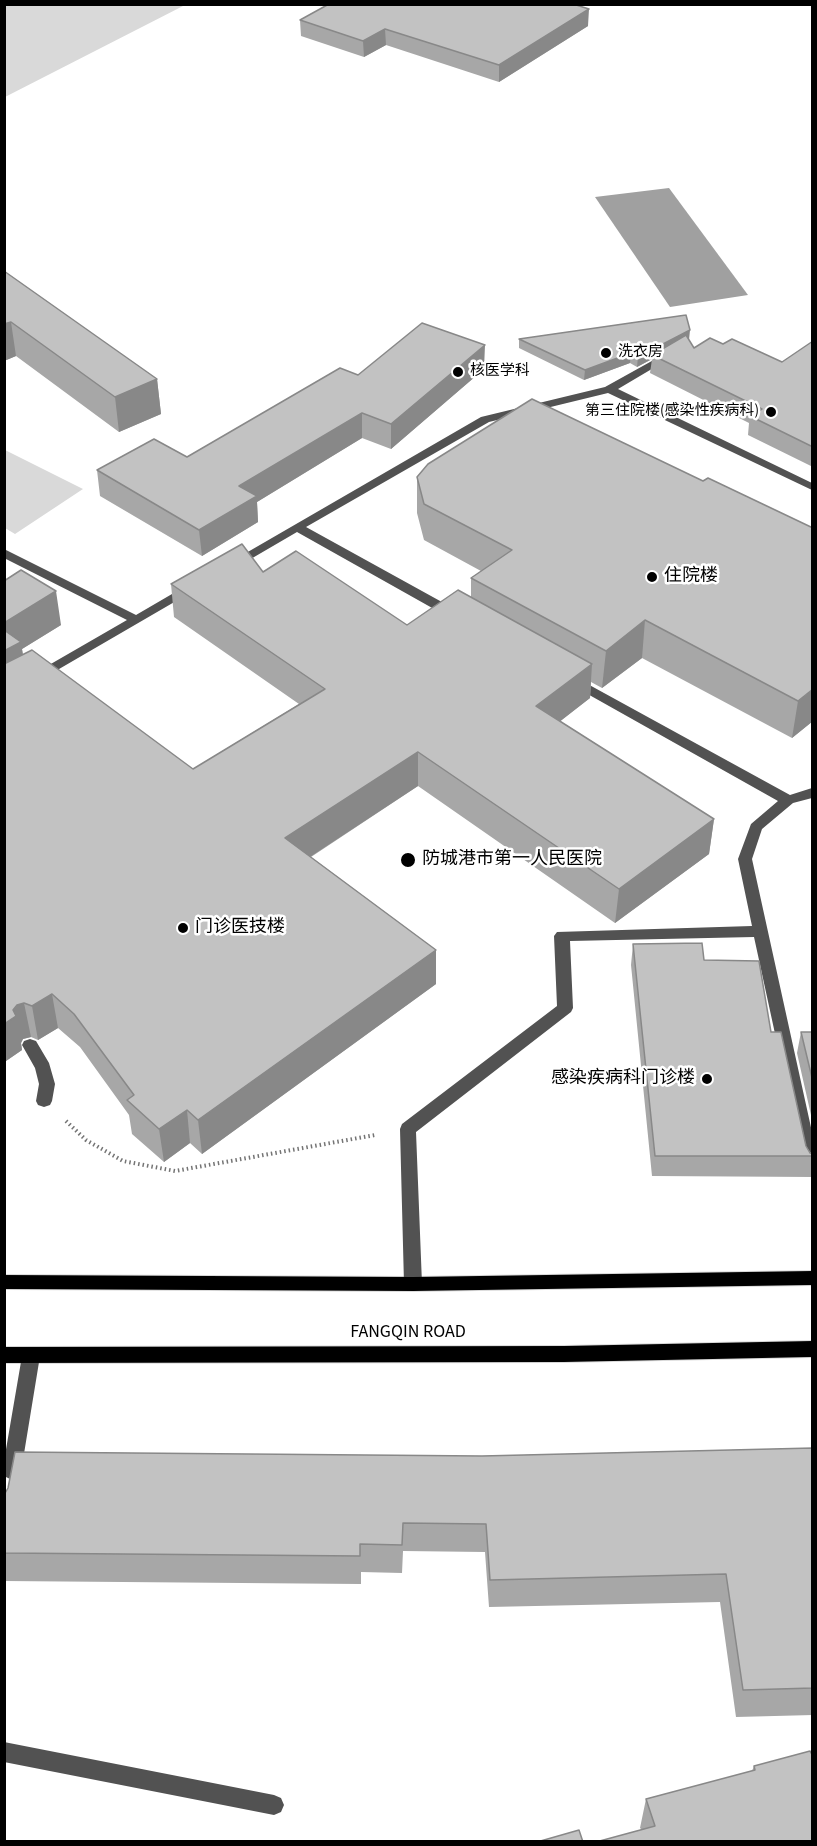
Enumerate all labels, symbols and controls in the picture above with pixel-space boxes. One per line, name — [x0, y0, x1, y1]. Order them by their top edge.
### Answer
place label: 洗衣房 — [618, 344, 663, 362]
marker: 洗衣房 — [599, 346, 613, 360]
place label: 核医学科 — [470, 363, 530, 381]
marker: 核医学科 — [451, 365, 465, 379]
place label: 第三住院楼(感染性疾病科) — [585, 403, 759, 421]
marker: 第三住院楼(感染性疾病科) — [764, 405, 778, 419]
place label: 住院楼 — [664, 566, 718, 588]
marker: 住院楼 — [645, 570, 659, 584]
place label: 防城港市第一人民医院 — [422, 849, 602, 871]
marker: 防城港市第一人民医院 — [399, 851, 417, 869]
place label: 门诊医技楼 — [195, 917, 285, 939]
marker: 门诊医技楼 — [176, 921, 190, 935]
place label: 感染疾病科门诊楼 — [551, 1068, 695, 1090]
marker: 感染疾病科门诊楼 — [700, 1072, 714, 1086]
street label: FANGQIN ROAD — [350, 1322, 466, 1344]

